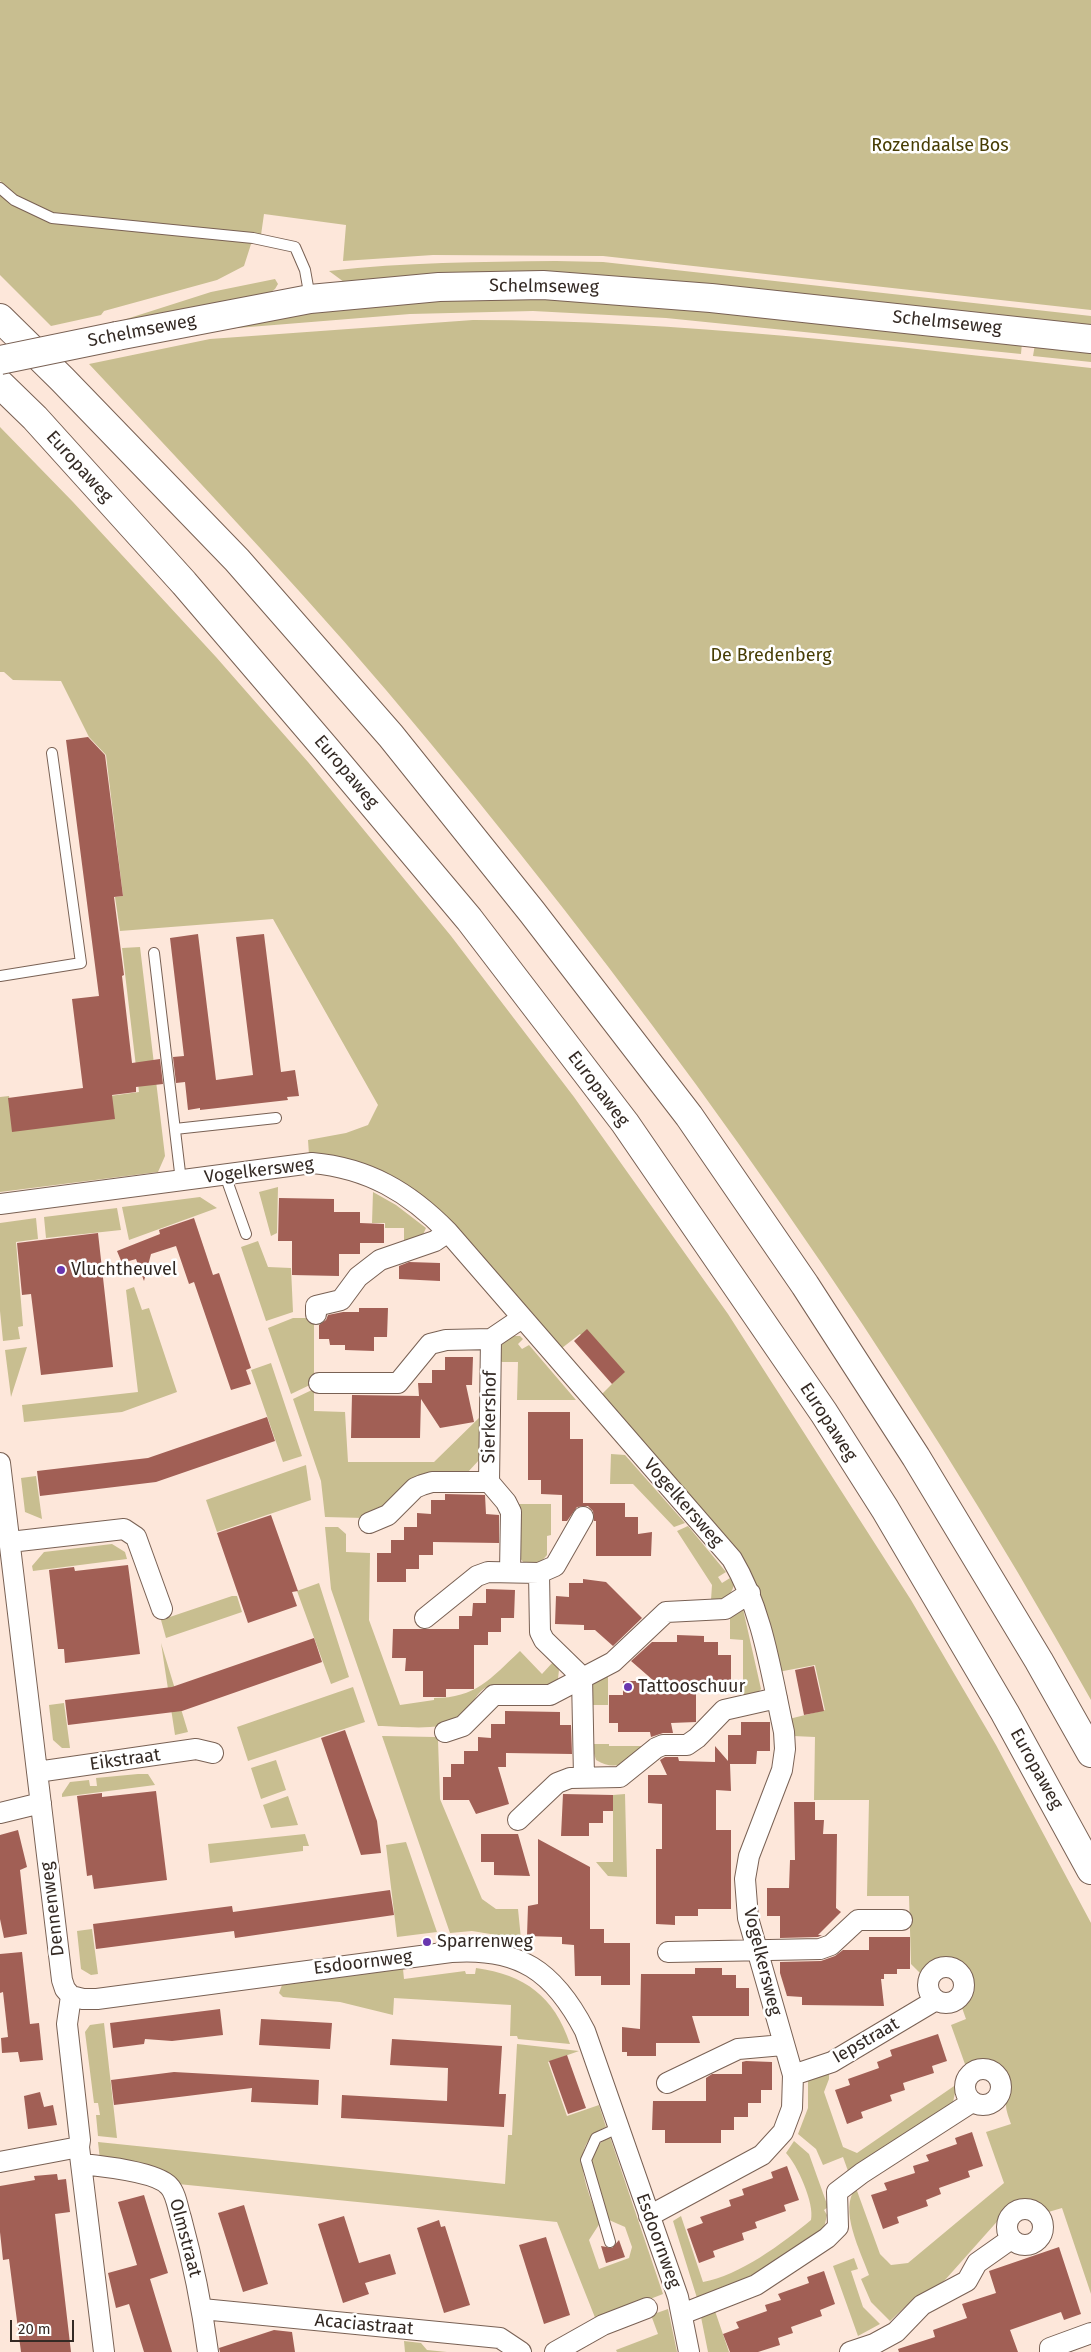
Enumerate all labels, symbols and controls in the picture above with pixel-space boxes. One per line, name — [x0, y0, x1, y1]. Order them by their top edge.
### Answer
park label: Rozendaalse Bos — [871, 135, 1009, 157]
street label: Schelmseweg — [489, 275, 599, 299]
street label: Schelmseweg — [891, 307, 1003, 339]
street label: Schelmseweg — [86, 310, 198, 352]
street label: Europaweg — [41, 427, 117, 507]
park label: De Bredenberg — [711, 645, 831, 667]
street label: Europaweg — [309, 731, 383, 813]
street label: Europaweg — [563, 1047, 633, 1131]
street label: Vogelkersweg — [203, 1154, 315, 1188]
place label: Vluchtheuvel — [71, 1259, 177, 1281]
marker: Vluchtheuvel — [55, 1264, 67, 1276]
street label: Sierkershof — [478, 1370, 502, 1464]
street label: Europaweg — [795, 1379, 861, 1465]
street label: Vogelkersweg — [639, 1454, 727, 1552]
place label: Tattooschuur — [638, 1676, 745, 1698]
marker: Tattooschuur — [622, 1681, 634, 1693]
street label: Europaweg — [1005, 1725, 1067, 1813]
street label: Eikstraat — [88, 1744, 162, 1776]
street label: Dennenweg — [36, 1861, 70, 1957]
street label: Vogelkersweg — [738, 1906, 786, 2018]
place label: Sparrenweg — [437, 1931, 533, 1953]
marker: Sparrenweg — [421, 1936, 433, 1948]
street label: Esdoornweg — [312, 1946, 414, 1980]
street label: Iepstraat — [829, 2013, 903, 2069]
street label: Esdoornweg — [631, 2191, 685, 2291]
street label: Olmstraat — [164, 2196, 206, 2280]
scale bar — [12, 2310, 76, 2342]
street label: Acaciastraat — [314, 2310, 414, 2340]
text: 20 m — [18, 2320, 51, 2338]

